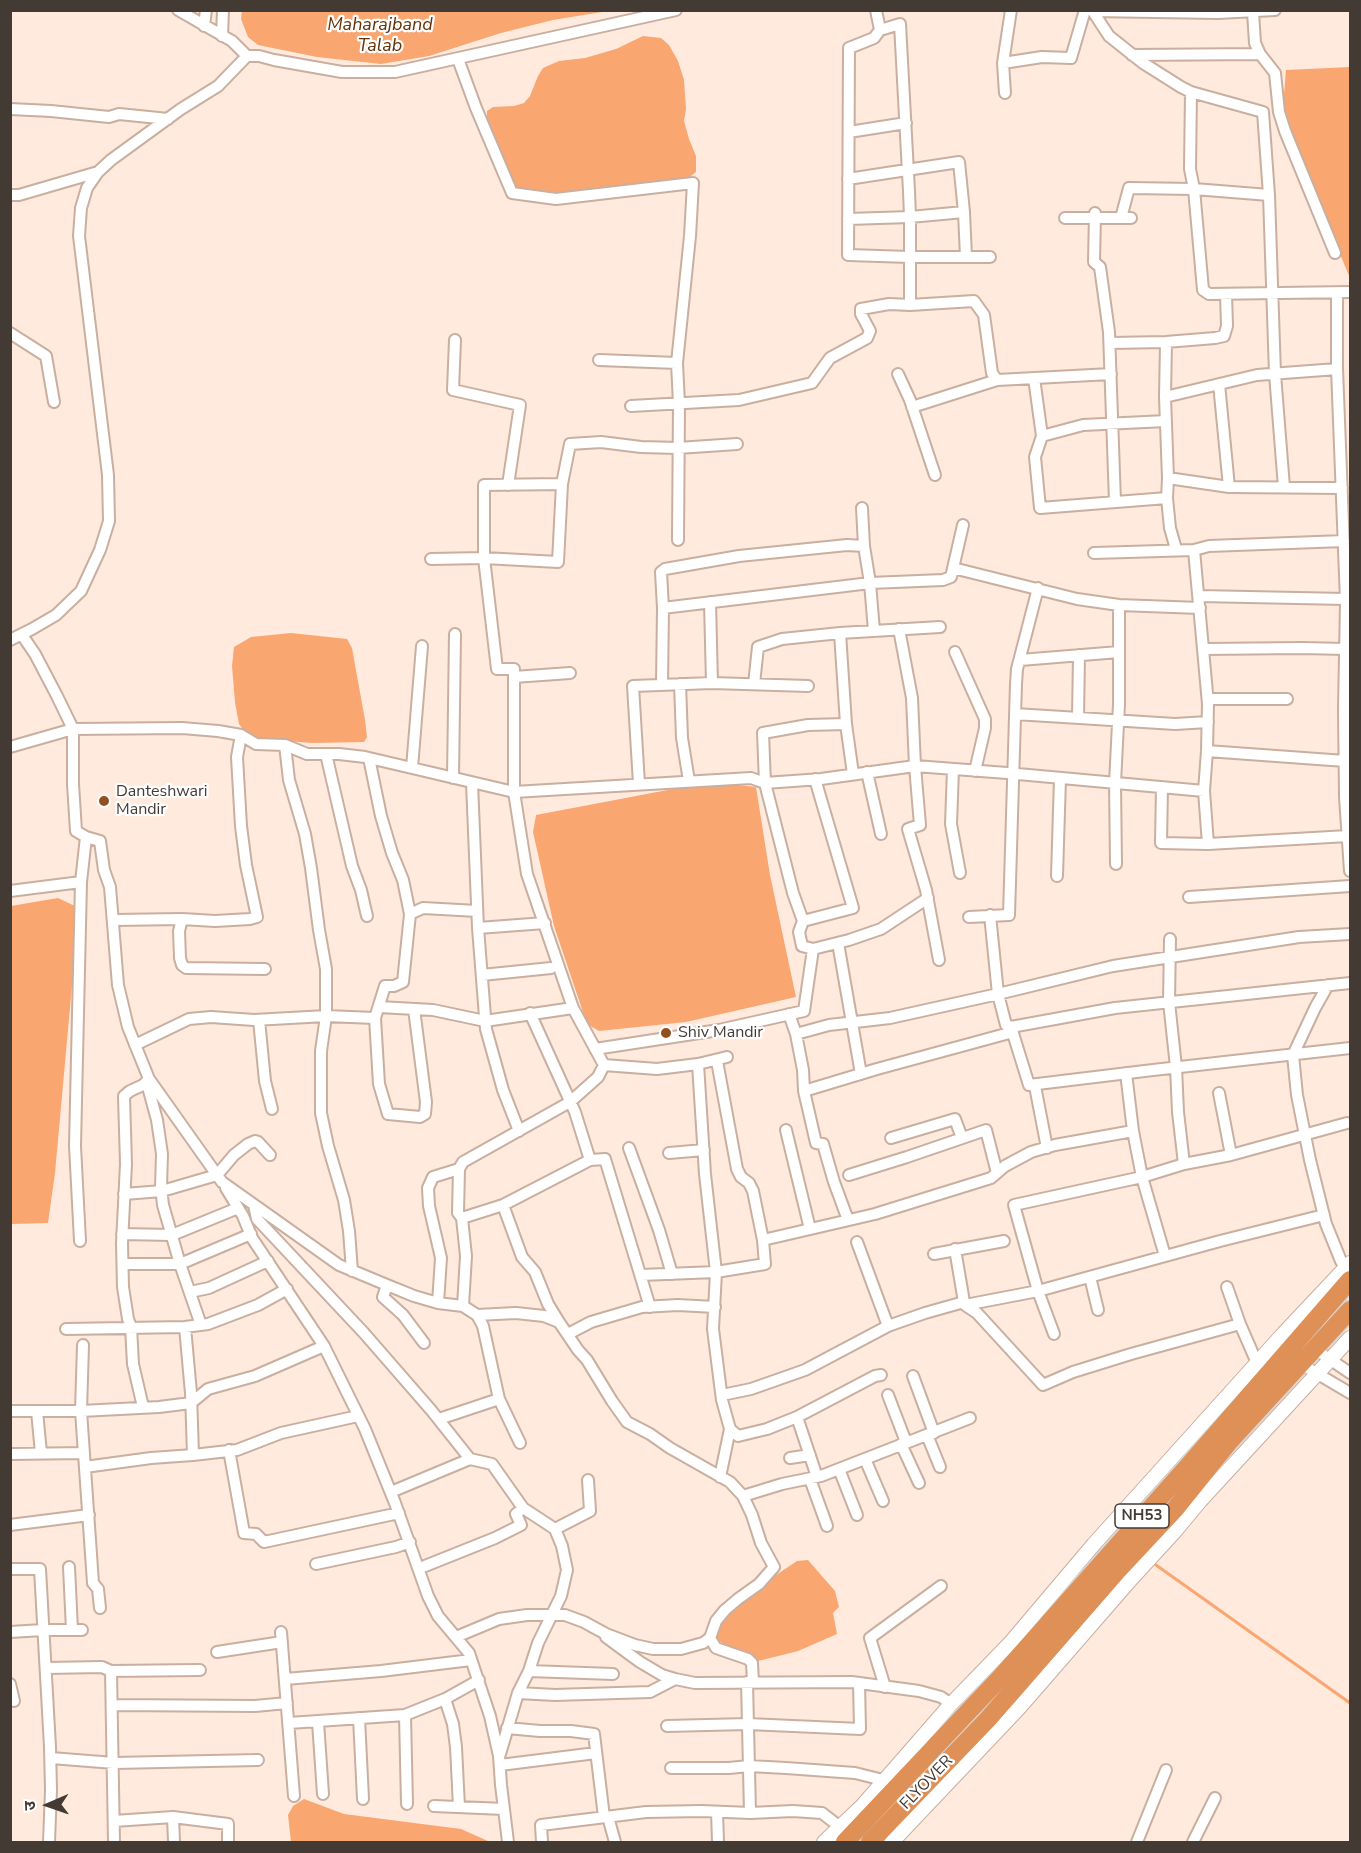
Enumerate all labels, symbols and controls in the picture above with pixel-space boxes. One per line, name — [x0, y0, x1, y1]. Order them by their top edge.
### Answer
water label: Maharajband Talab — [327, 15, 433, 57]
place label: Danteshwari Mandir — [116, 782, 207, 820]
marker: Danteshwari Mandir — [97, 794, 111, 808]
place label: Shiv Mandir — [678, 1023, 763, 1043]
marker: Shiv Mandir — [659, 1026, 673, 1040]
road number: NH53 — [1115, 1504, 1169, 1528]
street label: FLYOVER — [897, 1752, 957, 1814]
north arrow — [18, 1775, 78, 1835]
text: उ — [19, 1801, 41, 1811]

